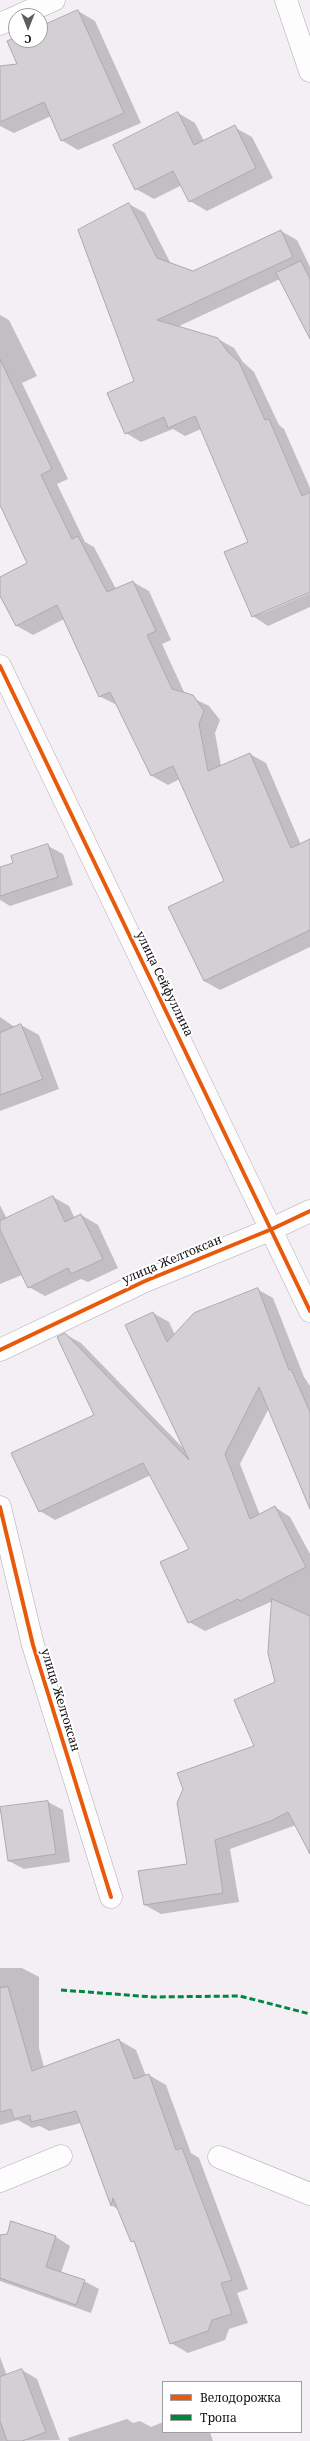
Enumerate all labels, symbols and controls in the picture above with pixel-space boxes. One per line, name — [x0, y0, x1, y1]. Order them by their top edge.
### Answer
north arrow — [8, 8, 48, 48]
text: С — [24, 32, 32, 47]
street label: улица Сейфуллина — [132, 929, 196, 1039]
street label: улица Желтоксан — [120, 1232, 224, 1288]
street label: улица Желтоксан — [37, 1647, 83, 1753]
legend — [162, 2381, 302, 2433]
text: Велодорожка — [200, 2389, 281, 2406]
text: Тропа — [200, 2409, 237, 2426]

